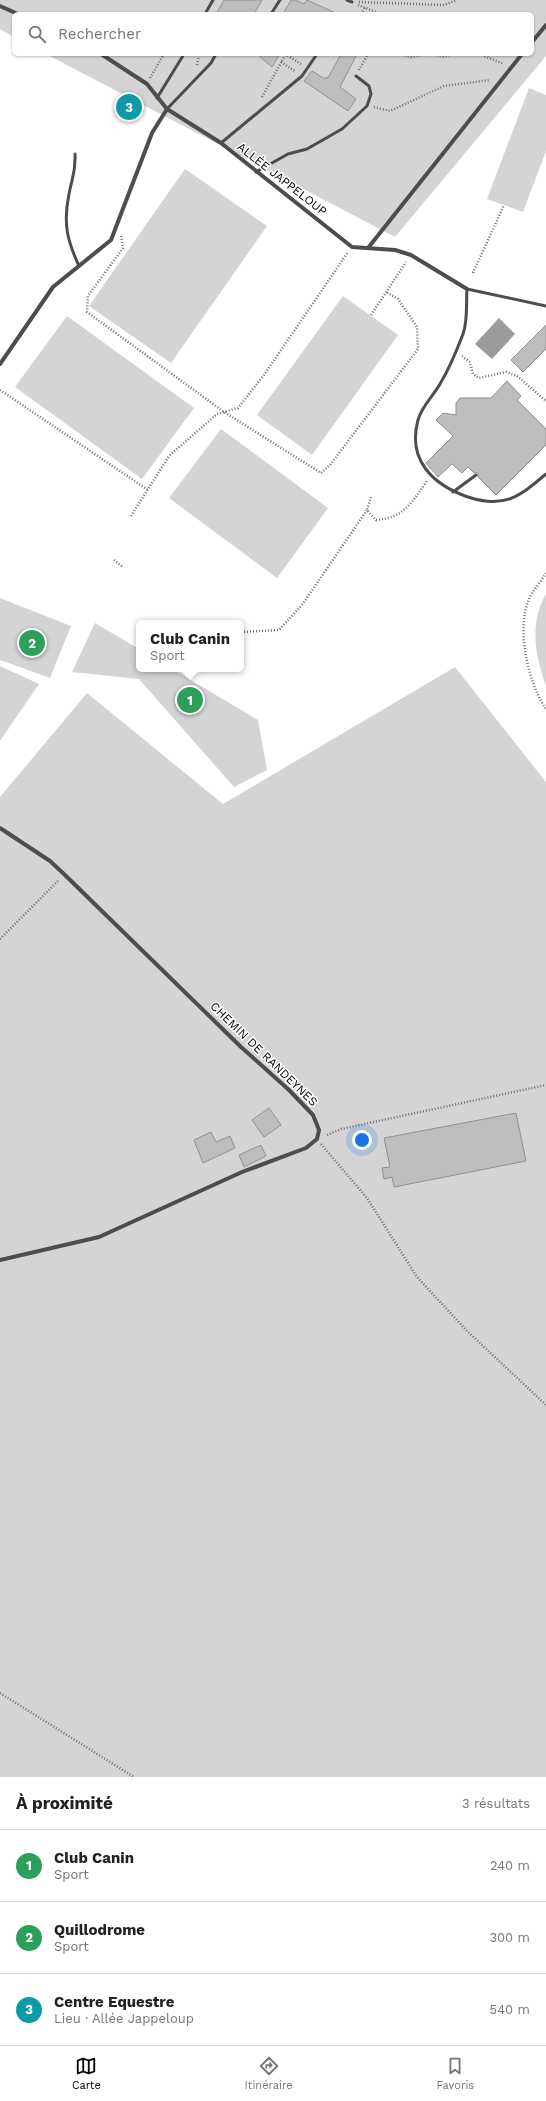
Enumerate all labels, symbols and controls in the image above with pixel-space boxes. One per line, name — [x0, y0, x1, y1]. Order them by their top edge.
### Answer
search box — [12, 12, 534, 56]
icon: search — [26, 23, 48, 45]
text: Rechercher — [58, 25, 141, 43]
pin: 3 — [116, 92, 142, 122]
street label: ALLÉE JAPPELOUP — [234, 140, 330, 218]
popup — [136, 620, 244, 672]
pin: 2 — [19, 628, 45, 658]
text: Club Canin — [150, 630, 230, 648]
text: Sport — [150, 648, 185, 663]
pin: 1 — [177, 685, 203, 715]
street label: CHEMIN DE RANDEYNES — [207, 999, 321, 1109]
your location — [352, 1130, 372, 1150]
text: À proximité — [16, 1793, 113, 1813]
text: 3 résultats — [462, 1796, 530, 1811]
text: Club Canin — [54, 1849, 134, 1867]
text: 1 — [26, 1858, 32, 1873]
text: 240 m — [490, 1858, 530, 1873]
text: Sport — [54, 1867, 89, 1882]
text: Quillodrome — [54, 1921, 145, 1939]
text: 2 — [25, 1930, 33, 1945]
text: 300 m — [489, 1930, 530, 1945]
text: Sport — [54, 1939, 89, 1954]
text: Centre Equestre — [54, 1993, 174, 2011]
text: 3 — [25, 2002, 33, 2017]
text: 540 m — [490, 2002, 530, 2017]
text: Lieu · Allée Jappeloup — [54, 2011, 194, 2026]
tab: Carte — [72, 2055, 101, 2092]
tab: Itinéraire — [245, 2055, 293, 2092]
tab: Favoris — [436, 2055, 474, 2092]

